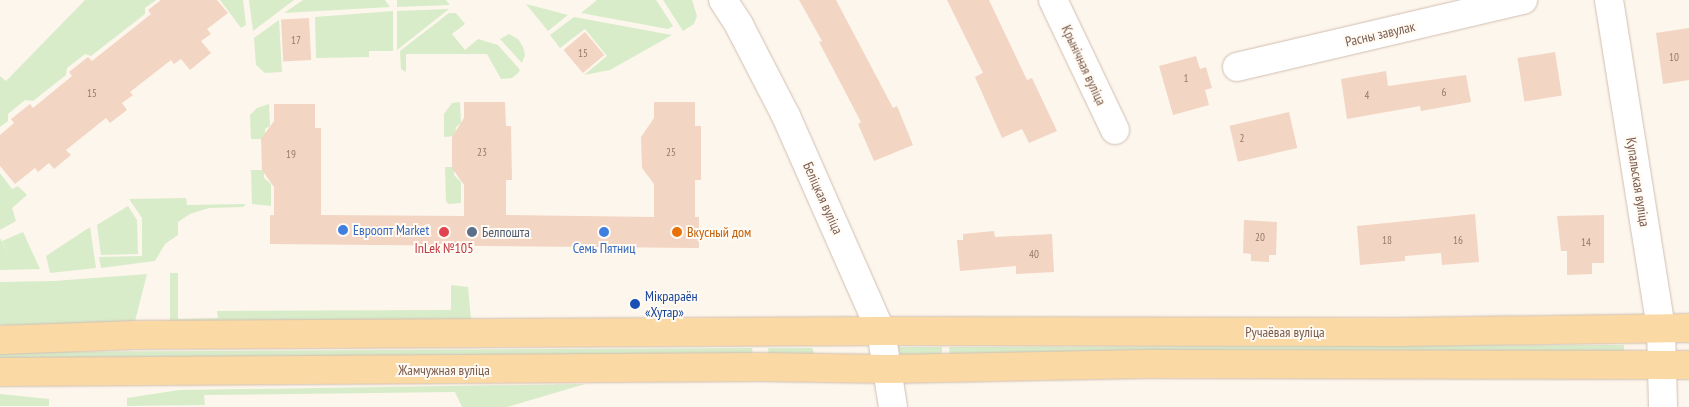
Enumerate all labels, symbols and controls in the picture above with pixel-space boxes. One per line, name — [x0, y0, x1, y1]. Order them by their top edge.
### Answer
street label: Расны завулак — [1343, 18, 1417, 50]
street label: Крынічная вуліца — [1058, 22, 1110, 108]
house number: 17 — [291, 33, 301, 47]
house number: 15 — [578, 46, 588, 60]
house number: 10 — [1669, 50, 1679, 64]
house number: 1 — [1184, 71, 1188, 85]
house number: 6 — [1442, 85, 1446, 99]
house number: 15 — [87, 86, 97, 100]
house number: 4 — [1365, 88, 1369, 102]
house number: 2 — [1240, 131, 1244, 145]
street label: Купальская вуліца — [1623, 136, 1653, 228]
house number: 23 — [477, 145, 487, 159]
house number: 25 — [666, 145, 676, 159]
house number: 19 — [286, 147, 296, 161]
street label: Беліцкая вуліца — [800, 159, 846, 237]
place label: Евроопт Market — [353, 222, 430, 238]
marker: Евроопт Market — [337, 224, 349, 236]
place label: Белпошта — [482, 224, 530, 240]
place label: Вкусный дом — [687, 224, 751, 240]
marker: InLek №105 — [438, 226, 450, 238]
marker: Белпошта — [466, 226, 478, 238]
marker: Семь Пятниц — [598, 226, 610, 238]
marker: Вкусный дом — [671, 226, 683, 238]
house number: 20 — [1255, 230, 1265, 244]
house number: 18 — [1382, 233, 1392, 247]
house number: 16 — [1453, 233, 1463, 247]
house number: 14 — [1581, 235, 1591, 249]
place label: InLek №105 — [414, 240, 474, 256]
place label: Семь Пятниц — [572, 240, 636, 256]
house number: 40 — [1029, 247, 1039, 261]
place label: Мікрараён «Хутар» — [645, 288, 698, 321]
marker: Мікрараён «Хутар» — [629, 298, 641, 310]
street label: Ручаёвая вуліца — [1245, 324, 1325, 340]
street label: Жамчужная вуліца — [398, 362, 490, 378]

